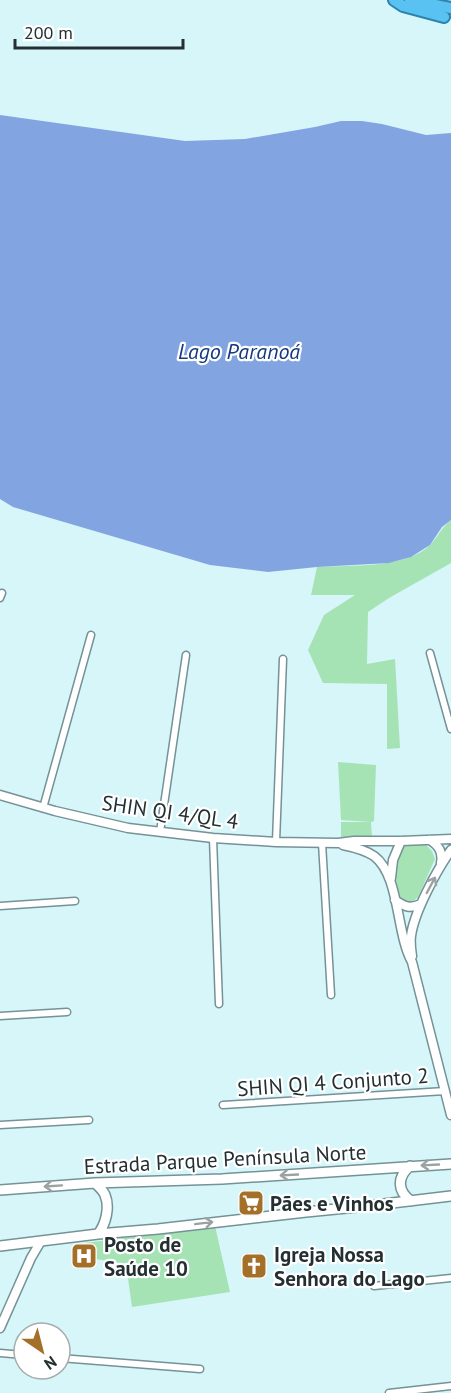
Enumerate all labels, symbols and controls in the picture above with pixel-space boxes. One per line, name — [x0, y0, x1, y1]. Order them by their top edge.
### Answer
scale bar — [15, 12, 183, 50]
text: 200 m — [24, 21, 73, 44]
water label: Lago Paranoá — [178, 337, 300, 365]
street label: SHIN QI 4/QL 4 — [100, 789, 240, 835]
one-way arrow — [426, 877, 437, 895]
street label: SHIN QI 4 Conjunto 2 — [236, 1062, 430, 1102]
street label: Estrada Parque Península Norte — [83, 1138, 367, 1180]
one-way arrow — [421, 1160, 441, 1171]
one-way arrow — [280, 1169, 300, 1180]
one-way arrow — [43, 1181, 63, 1192]
supermarket icon: Pães e Vinhos — [236, 1188, 266, 1218]
place label: Pães e Vinhos — [270, 1190, 394, 1217]
one-way arrow — [194, 1218, 214, 1229]
place label: Posto de Saúde 10 — [104, 1231, 188, 1282]
hospital icon: Posto de Saúde 10 — [69, 1241, 99, 1271]
place label: Igreja Nossa Senhora do Lago — [274, 1241, 425, 1292]
church icon: Igreja Nossa Senhora do Lago — [239, 1251, 269, 1281]
north arrow — [12, 1321, 72, 1381]
text: N — [41, 1352, 61, 1374]

